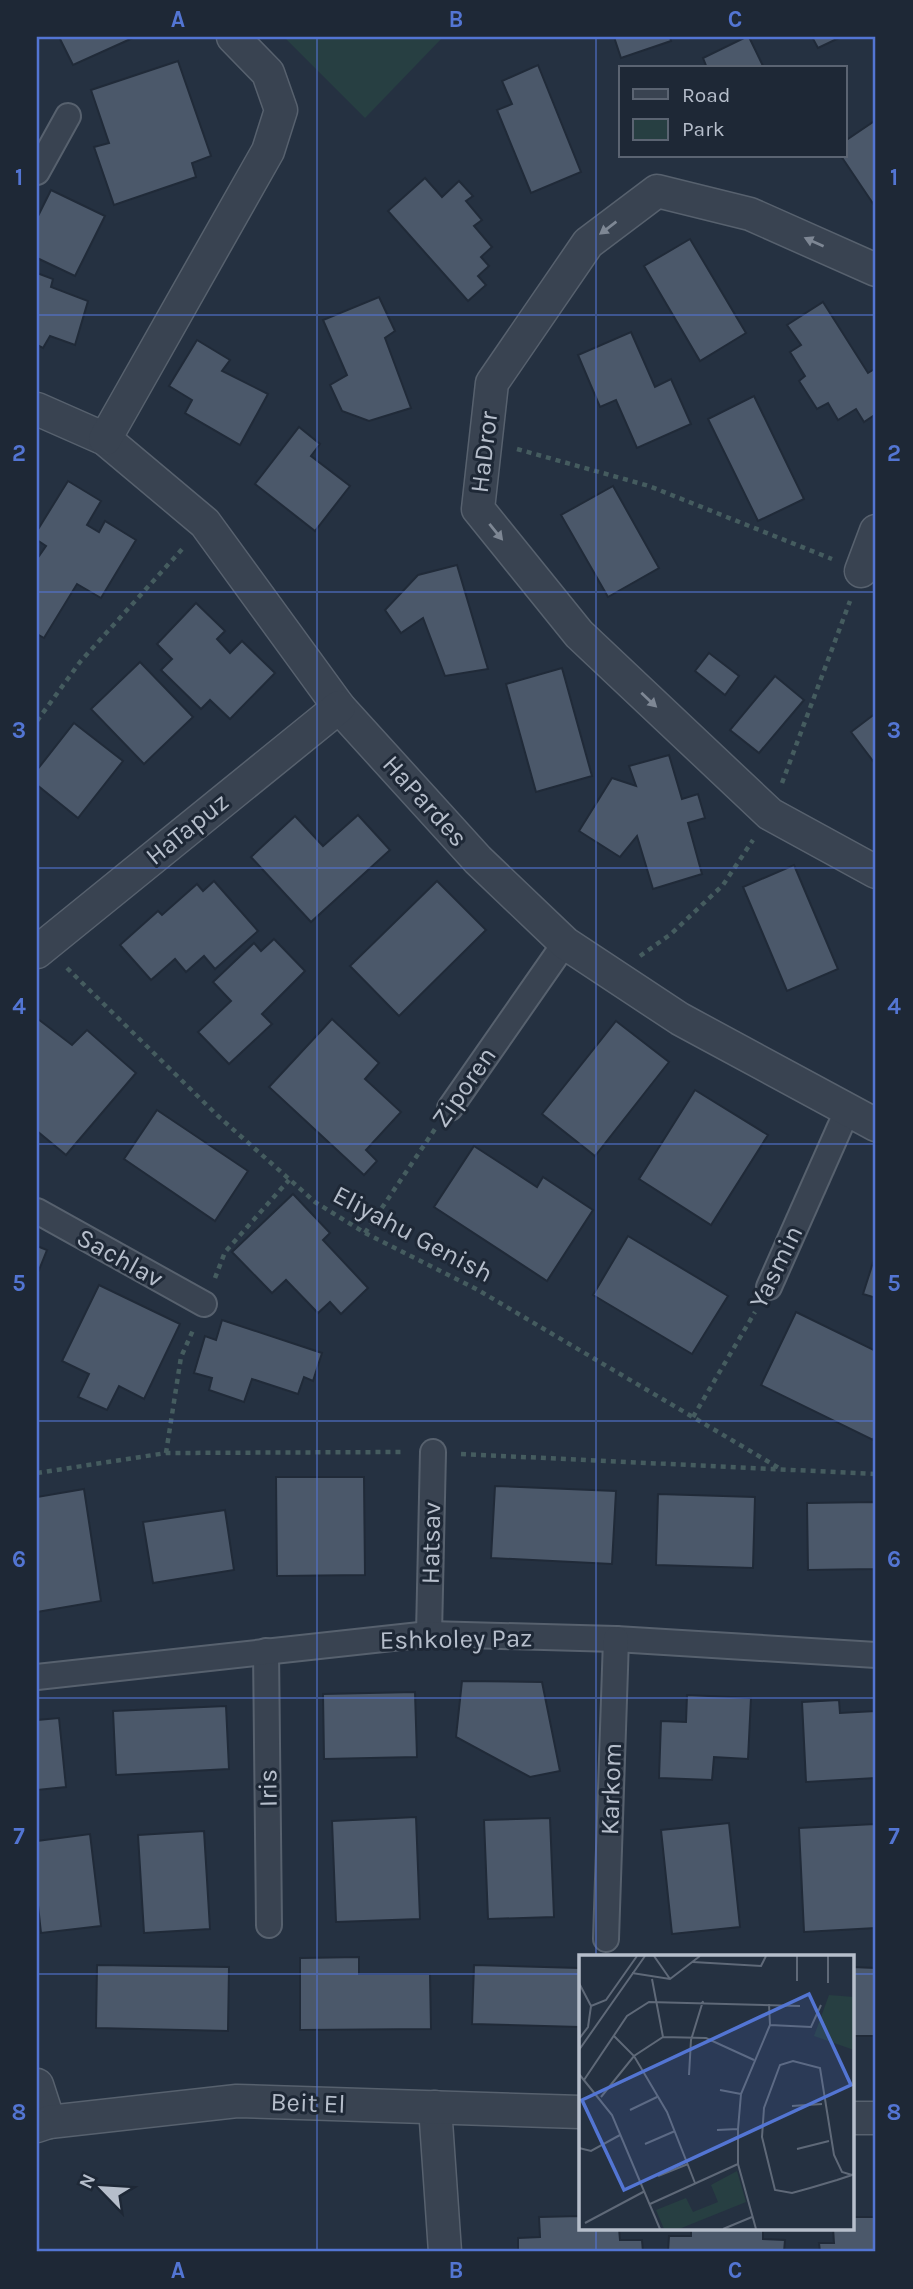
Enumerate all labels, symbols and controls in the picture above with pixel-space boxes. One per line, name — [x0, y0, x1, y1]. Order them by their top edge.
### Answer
text: A — [171, 6, 185, 33]
text: B — [449, 6, 463, 33]
text: C — [728, 6, 742, 33]
legend — [619, 66, 846, 158]
text: Road — [682, 83, 730, 107]
text: Park — [682, 117, 725, 141]
text: 1 — [15, 164, 23, 191]
text: 1 — [890, 164, 898, 191]
one-way arrow — [598, 221, 617, 235]
one-way arrow — [804, 236, 824, 248]
street label: HaDror — [464, 409, 504, 495]
text: 2 — [12, 440, 26, 467]
text: 2 — [887, 440, 901, 467]
one-way arrow — [488, 523, 503, 540]
one-way arrow — [640, 691, 657, 708]
text: 3 — [12, 717, 26, 744]
text: 3 — [887, 717, 901, 744]
street label: HaPardes — [376, 749, 474, 853]
street label: HaTapuz — [139, 786, 235, 872]
text: 4 — [12, 993, 26, 1020]
text: 4 — [887, 993, 901, 1020]
street label: Ziporen — [425, 1041, 503, 1133]
street label: Eliyahu Genish — [328, 1179, 498, 1289]
street label: Yasmin — [743, 1220, 809, 1314]
street label: Sachlav — [71, 1222, 169, 1294]
text: 5 — [12, 1270, 26, 1297]
text: 5 — [887, 1270, 901, 1297]
street label: Hatsav — [415, 1501, 447, 1585]
text: 6 — [12, 1546, 26, 1573]
text: 6 — [887, 1546, 901, 1573]
street label: Eshkoley Paz — [379, 1622, 533, 1656]
street label: Karkom — [594, 1742, 628, 1836]
street label: Iris — [252, 1769, 284, 1807]
text: 7 — [13, 1823, 25, 1850]
text: 7 — [888, 1823, 900, 1850]
inset map — [579, 1955, 853, 2230]
street label: Beit El — [270, 2086, 346, 2120]
text: 8 — [12, 2099, 26, 2126]
text: 8 — [887, 2099, 901, 2126]
north arrow — [66, 2152, 136, 2222]
text: N — [75, 2170, 100, 2192]
text: A — [171, 2257, 185, 2284]
text: B — [449, 2257, 463, 2284]
text: C — [728, 2257, 742, 2284]

